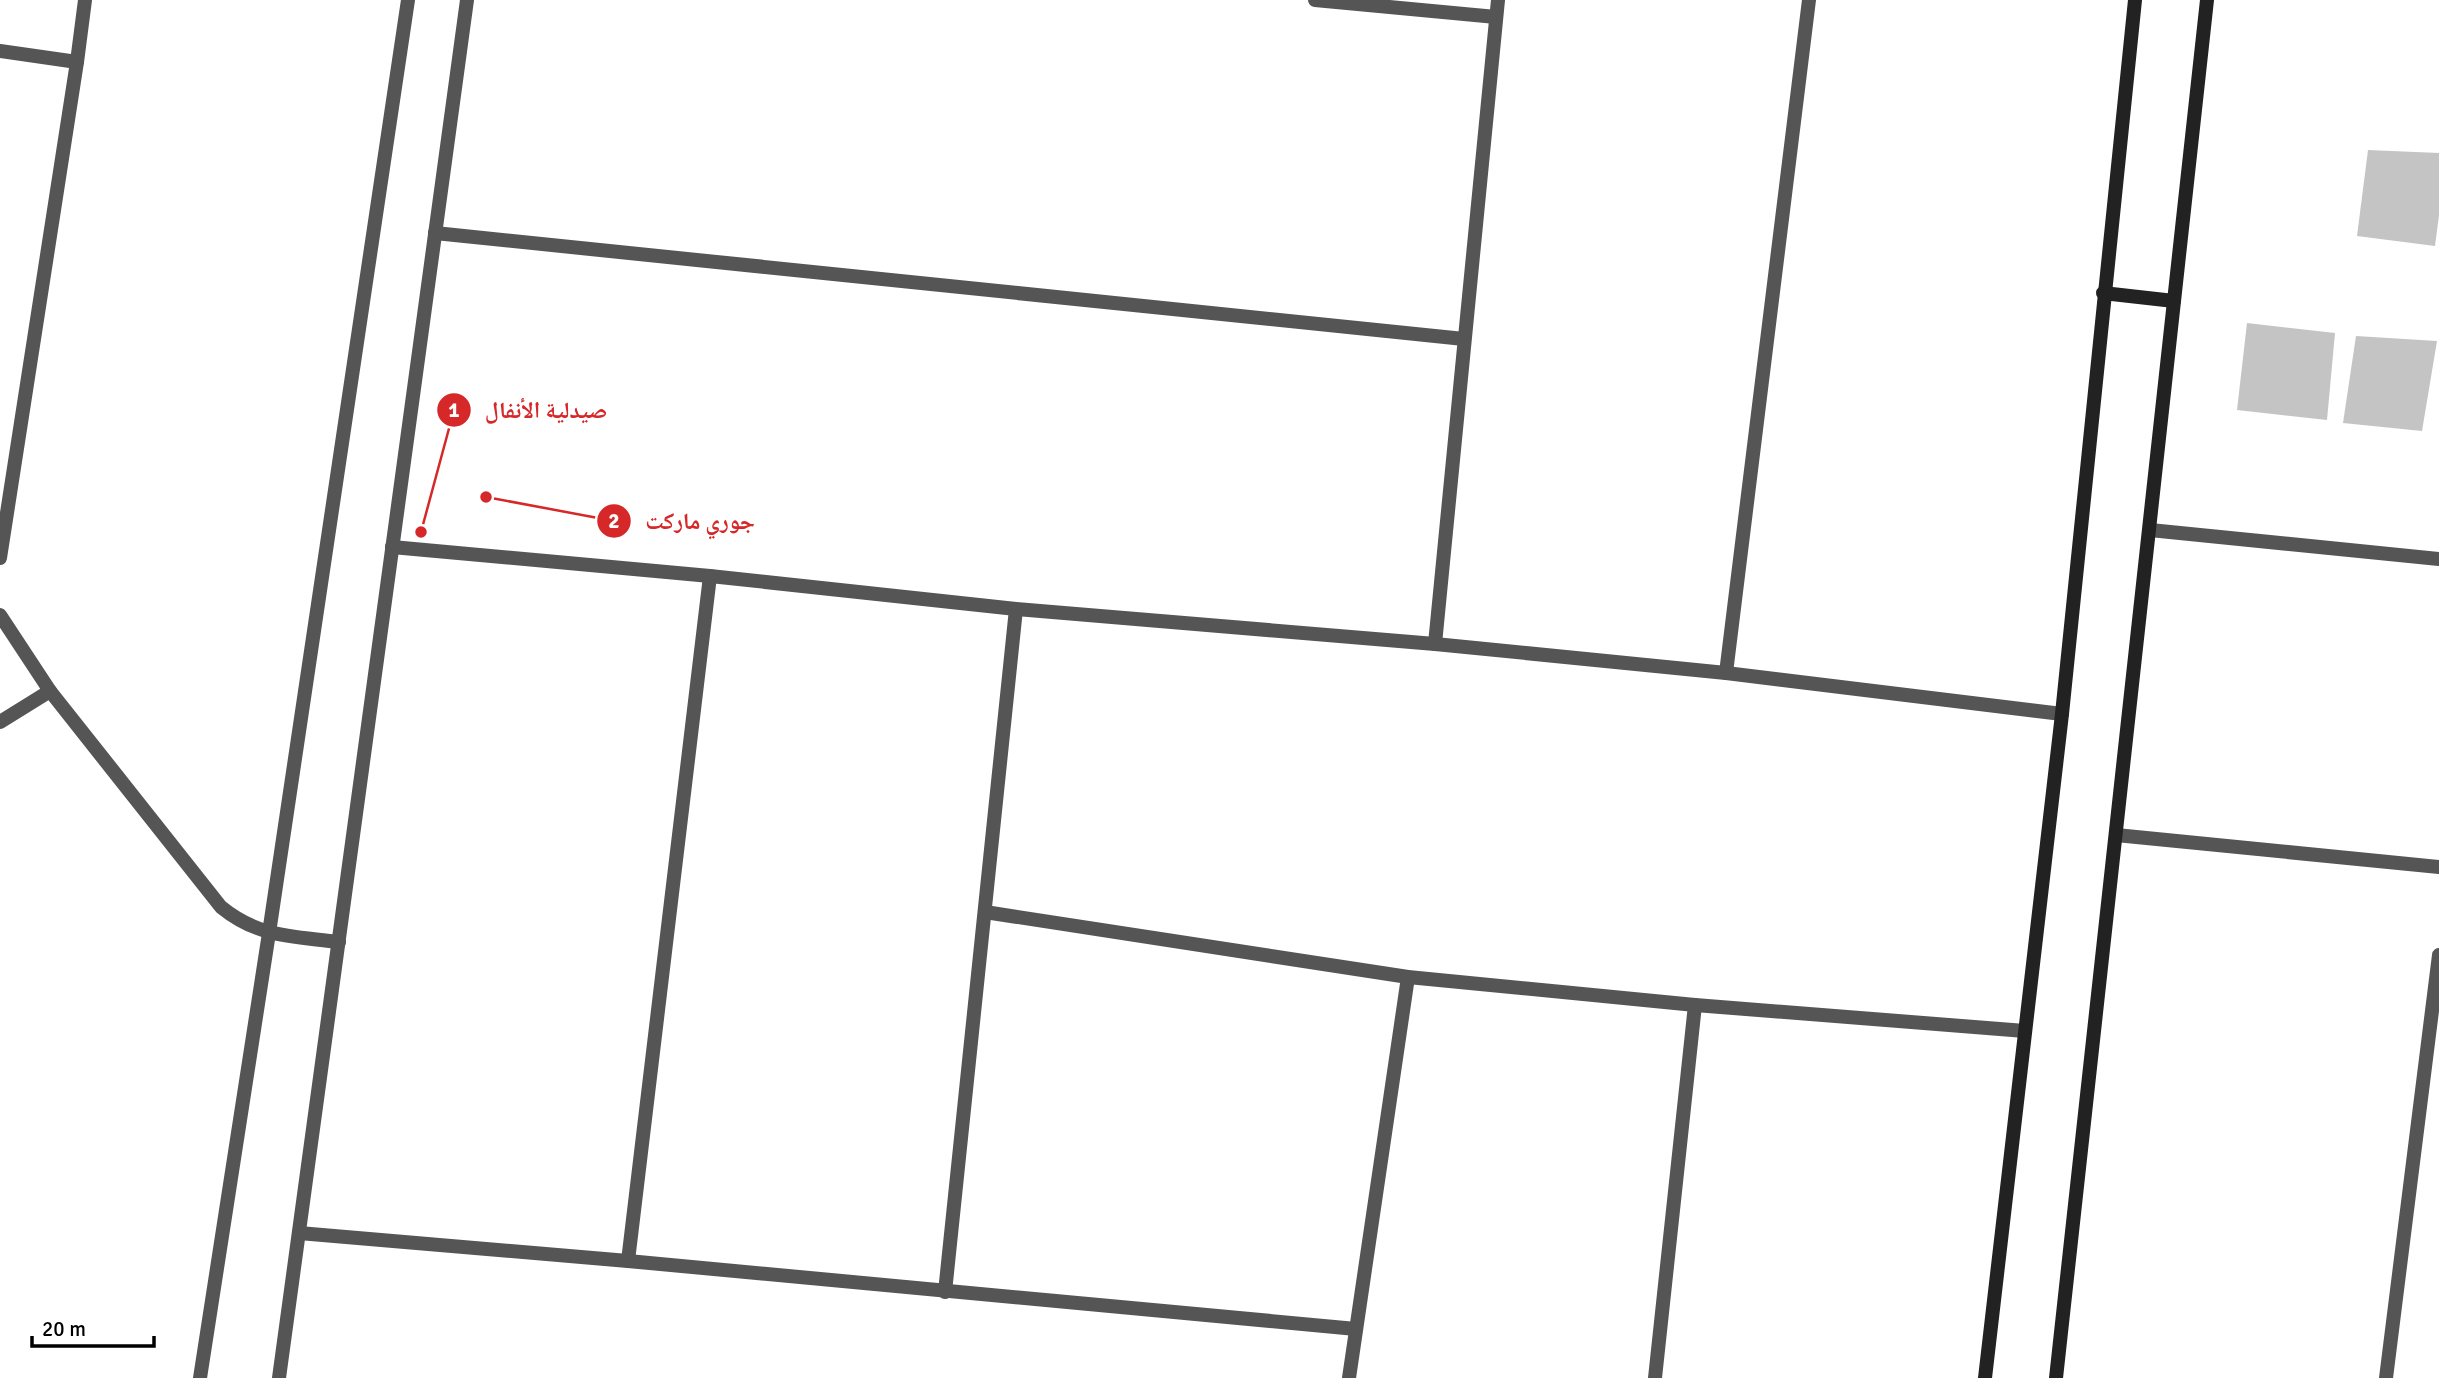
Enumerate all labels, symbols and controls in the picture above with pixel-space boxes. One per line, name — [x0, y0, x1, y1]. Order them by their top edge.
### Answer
callout: صيدلية الأنفال — [436, 388, 622, 432]
text: صيدلية الأنفال — [485, 396, 607, 425]
text: 1 — [448, 397, 460, 423]
callout: جوري ماركت — [596, 499, 769, 543]
text: جوري ماركت — [645, 507, 755, 540]
text: 2 — [608, 508, 620, 534]
scale bar — [32, 1304, 154, 1348]
text: 20 m — [42, 1316, 86, 1342]

